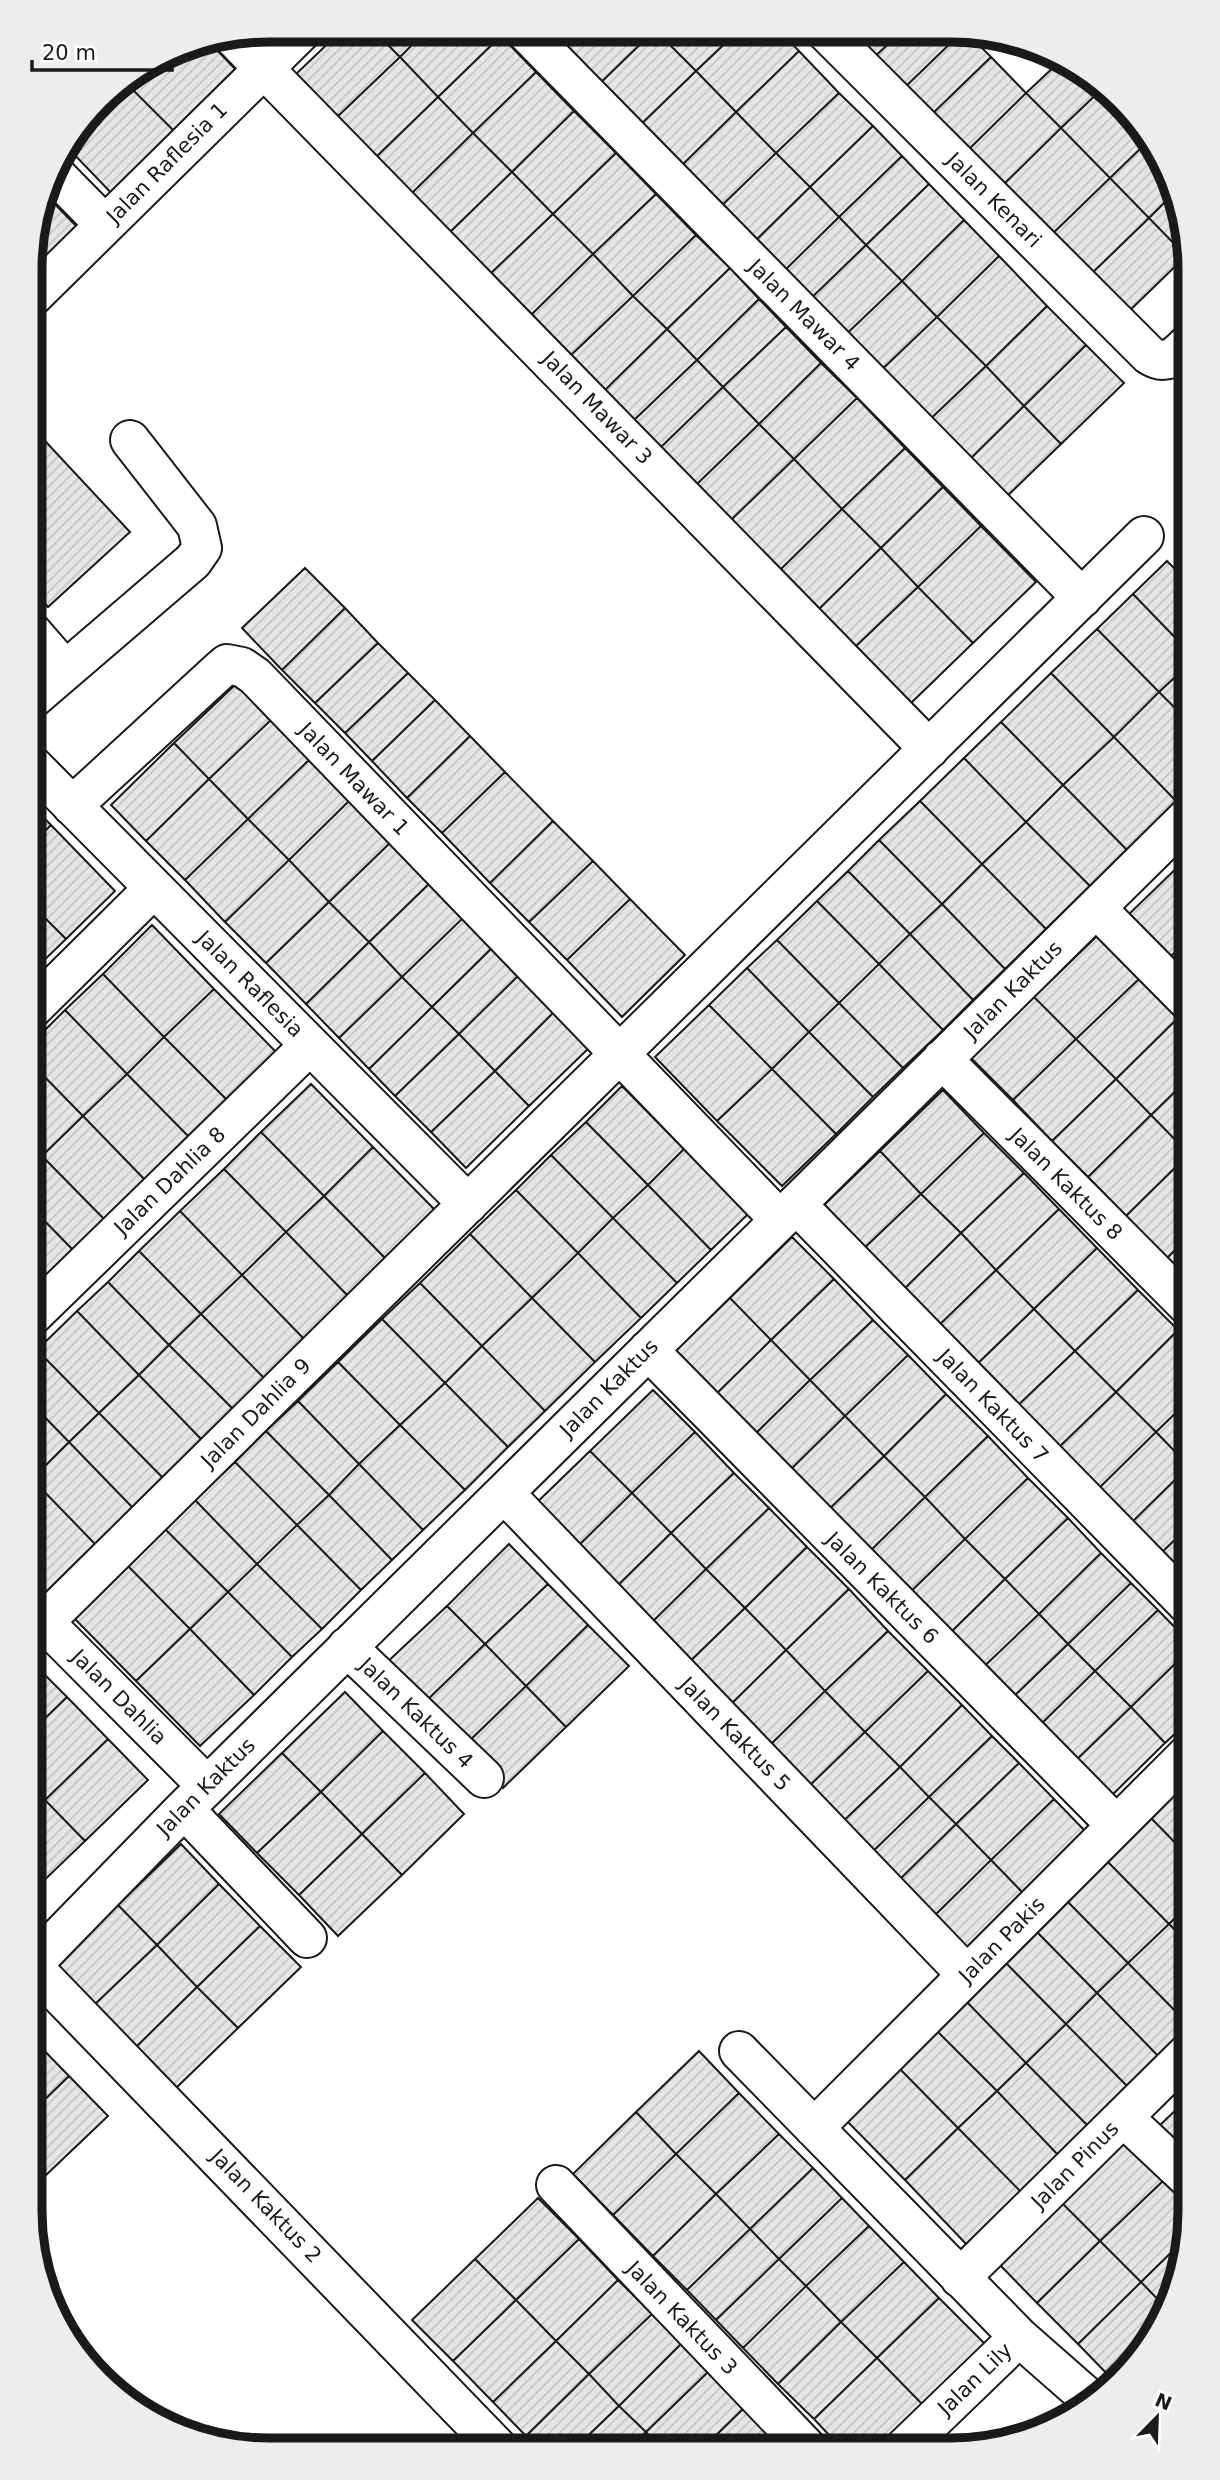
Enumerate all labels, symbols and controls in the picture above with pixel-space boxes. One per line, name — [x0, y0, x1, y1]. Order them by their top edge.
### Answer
scale bar — [32, 28, 172, 72]
text: 20 m — [42, 41, 96, 65]
street label: Jalan Raflesia 1 — [100, 98, 232, 230]
street label: Jalan Kenari — [940, 146, 1046, 252]
street label: Jalan Mawar 4 — [742, 253, 865, 376]
street label: Jalan Mawar 3 — [536, 345, 657, 469]
street label: Jalan Mawar 1 — [293, 716, 414, 840]
street label: Jalan Raflesia — [190, 924, 308, 1042]
street label: Jalan Kaktus — [958, 936, 1067, 1045]
street label: Jalan Dahlia 8 — [108, 1122, 230, 1241]
street label: Jalan Kaktus 8 — [1004, 1122, 1127, 1245]
street label: Jalan Kaktus — [554, 1334, 663, 1443]
street label: Jalan Kaktus 7 — [931, 1343, 1053, 1468]
street label: Jalan Dahlia 9 — [195, 1353, 316, 1474]
street label: Jalan Kaktus 6 — [820, 1526, 943, 1649]
street label: Jalan Dahlia — [65, 1643, 172, 1750]
street label: Jalan Kaktus 4 — [353, 1651, 478, 1773]
street label: Jalan Kaktus 5 — [673, 1671, 795, 1796]
street label: Jalan Kaktus — [151, 1733, 260, 1842]
street label: Jalan Pakis — [953, 1892, 1050, 1989]
street label: Jalan Pinus — [1025, 2116, 1124, 2215]
street label: Jalan Kaktus 2 — [204, 2143, 326, 2268]
street label: Jalan Kaktus 3 — [620, 2255, 742, 2380]
street label: Jalan Lily — [932, 2338, 1017, 2422]
north arrow — [1122, 2382, 1192, 2452]
text: N — [1152, 2388, 1175, 2415]

